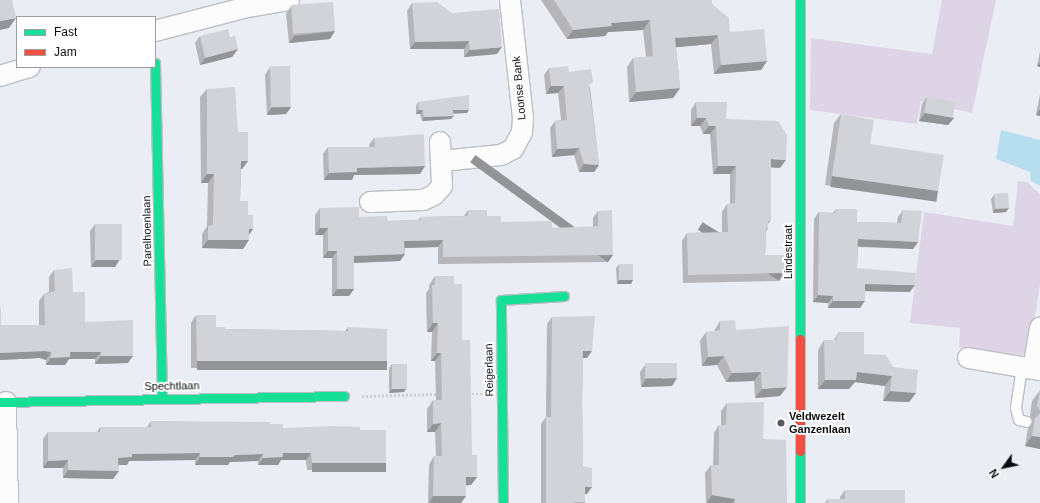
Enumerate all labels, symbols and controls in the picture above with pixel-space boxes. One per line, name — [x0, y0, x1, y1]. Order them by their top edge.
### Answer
legend — [16, 16, 156, 68]
text: Fast — [54, 25, 77, 39]
text: Jam — [54, 45, 77, 59]
street label: Loonse Bank — [510, 55, 528, 121]
street label: Parelhoenlaan — [140, 195, 154, 267]
street label: Lindestraat — [781, 225, 795, 279]
street label: Reigerlaan — [482, 343, 496, 397]
street label: Spechtlaan — [144, 379, 200, 393]
place label: Veldwezelt Ganzenlaan — [789, 410, 851, 436]
marker: Veldwezelt Ganzenlaan — [776, 418, 786, 428]
north arrow — [984, 447, 1024, 487]
text: N — [987, 467, 1001, 480]

